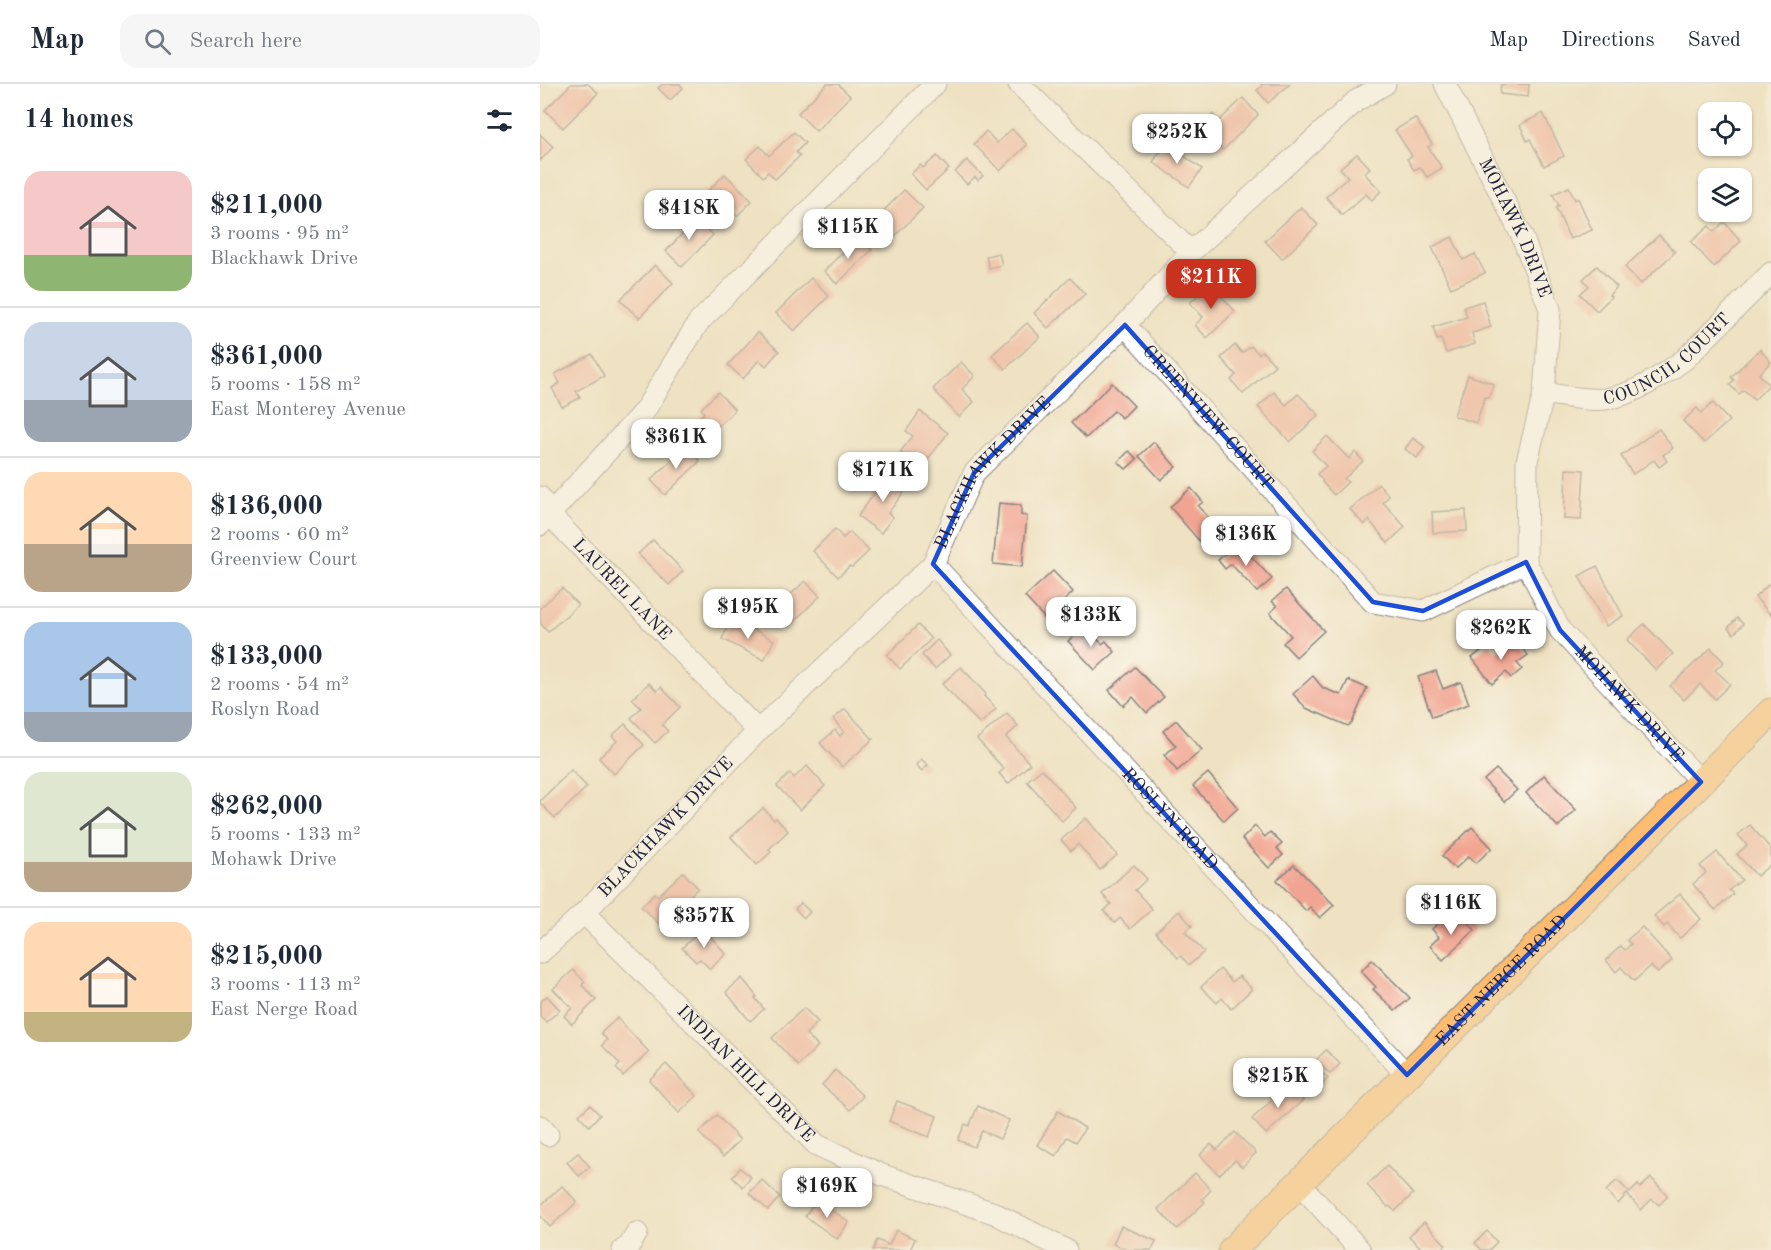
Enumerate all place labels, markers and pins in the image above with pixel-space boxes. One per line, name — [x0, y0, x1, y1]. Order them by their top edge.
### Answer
pin: $252K — [1135, 114, 1219, 165]
pin: $418K — [647, 190, 731, 241]
pin: $115K — [806, 209, 890, 260]
pin: $211K — [1169, 259, 1253, 310]
pin: $361K — [634, 419, 718, 470]
pin: $171K — [841, 452, 925, 503]
pin: $136K — [1204, 516, 1288, 567]
pin: $195K — [706, 589, 790, 640]
pin: $133K — [1049, 597, 1133, 648]
pin: $262K — [1459, 610, 1543, 661]
pin: $116K — [1409, 885, 1493, 936]
pin: $357K — [662, 898, 746, 949]
pin: $215K — [1236, 1058, 1320, 1109]
pin: $169K — [785, 1168, 869, 1219]

